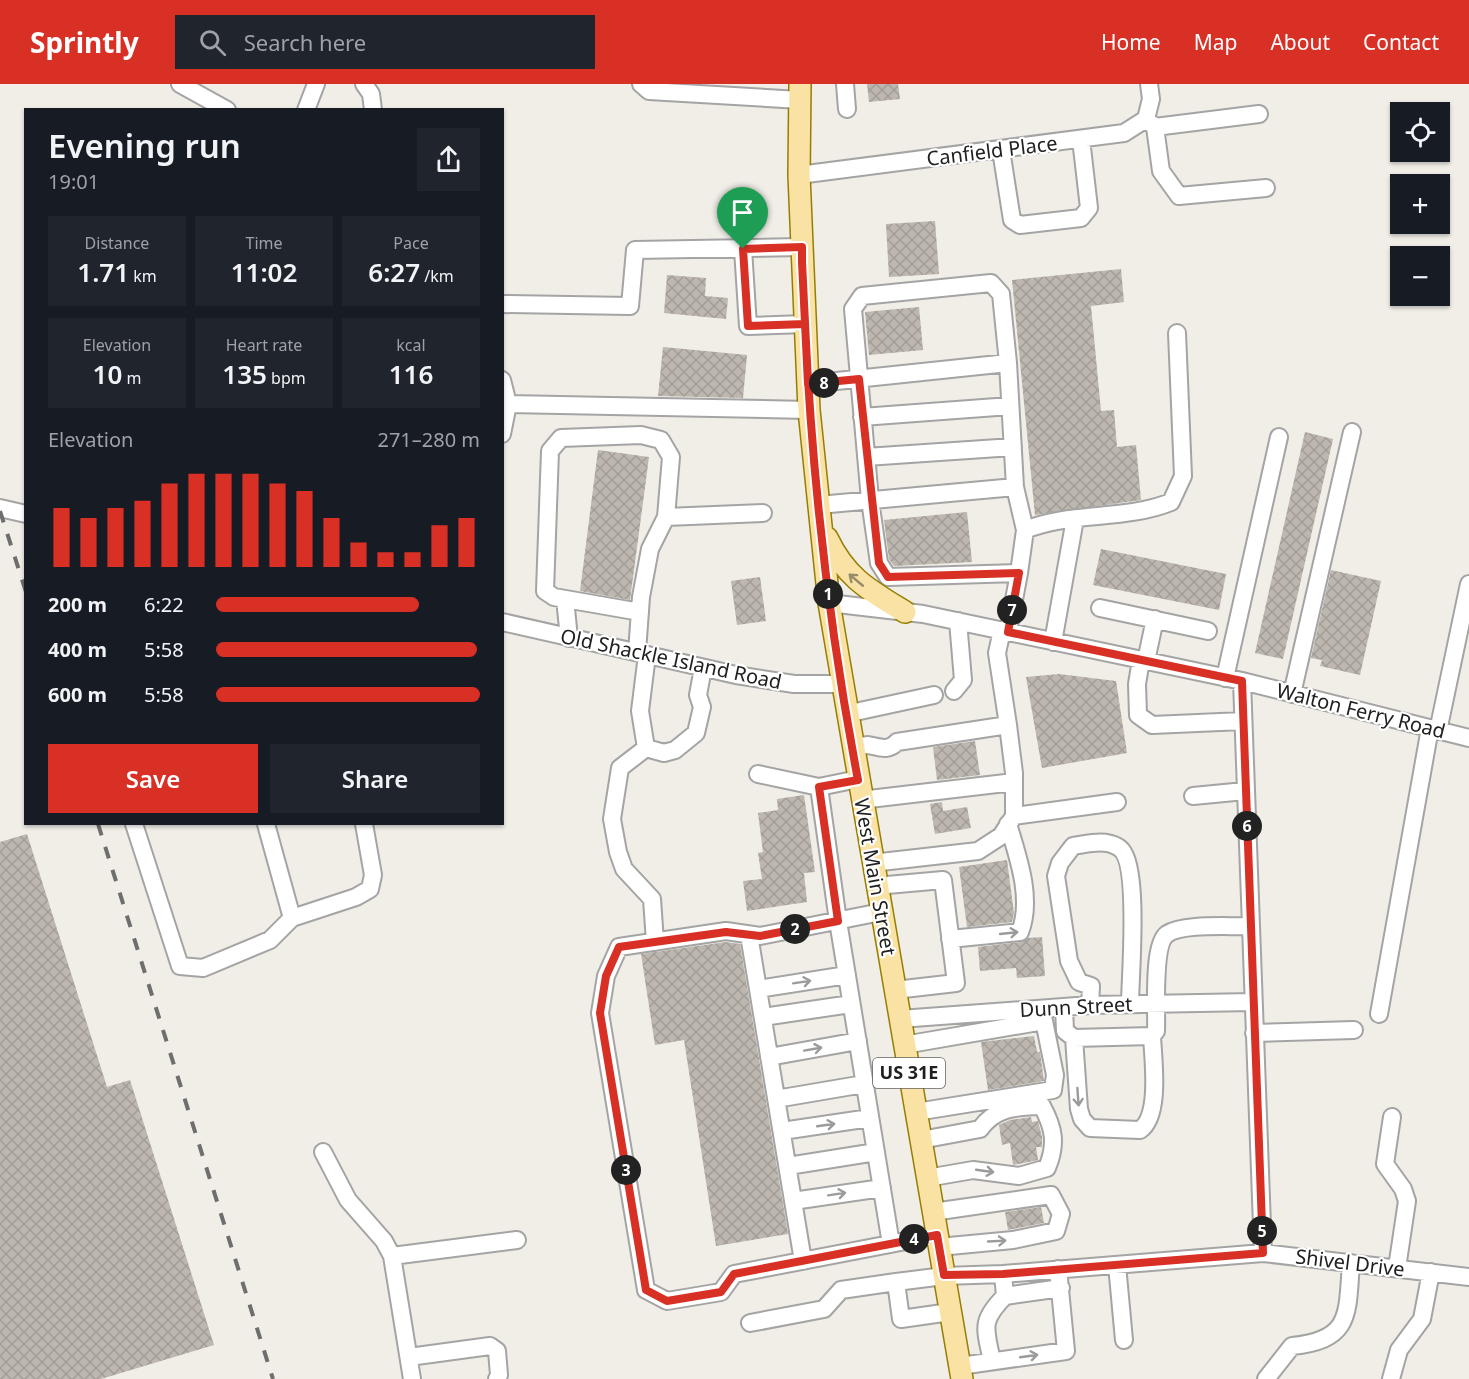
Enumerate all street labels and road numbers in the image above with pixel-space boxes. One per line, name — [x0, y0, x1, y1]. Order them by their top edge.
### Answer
street label: Canfield Place — [925, 129, 1059, 172]
street label: Old Shackle Island Road — [558, 622, 784, 695]
street label: Walton Ferry Road — [1274, 676, 1448, 745]
street label: West Main Street — [848, 796, 903, 958]
street label: Dunn Street — [1019, 990, 1133, 1023]
road number: US 31E — [873, 1058, 945, 1088]
street label: Shivel Drive — [1294, 1242, 1406, 1283]

